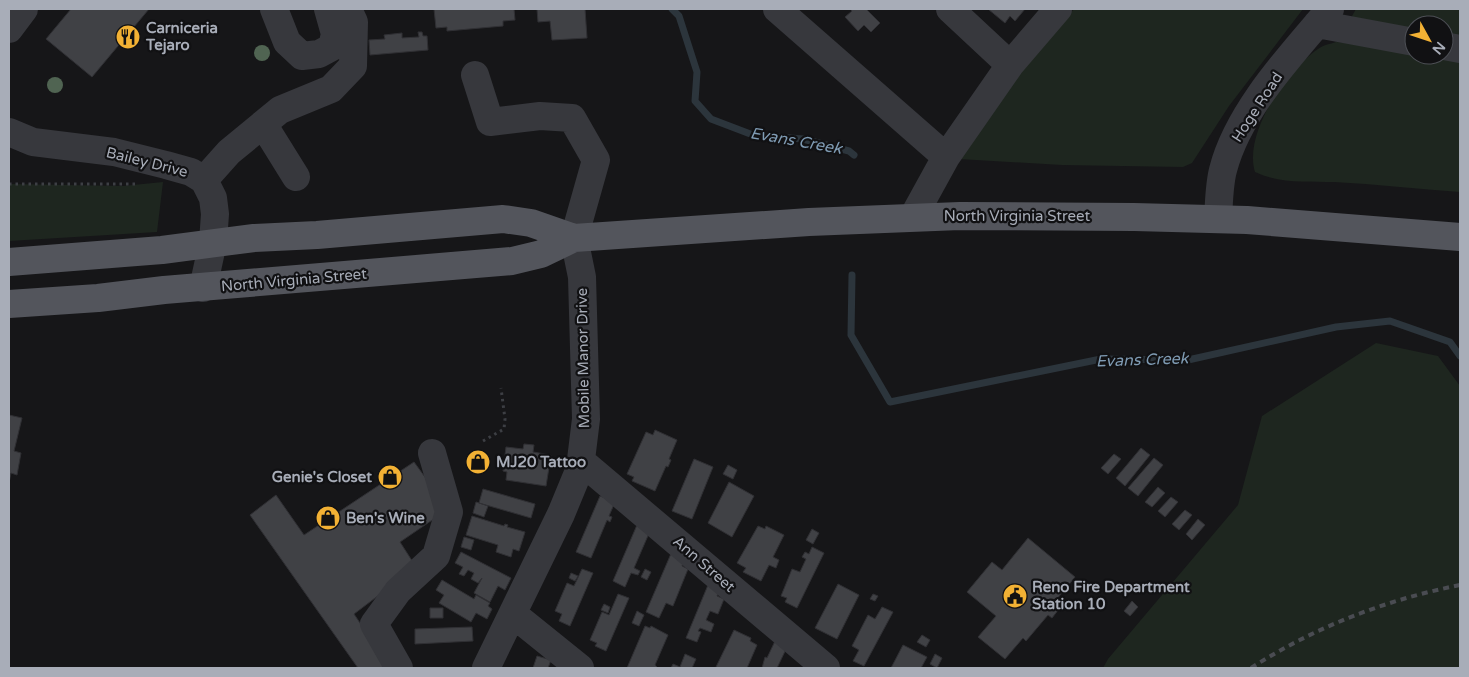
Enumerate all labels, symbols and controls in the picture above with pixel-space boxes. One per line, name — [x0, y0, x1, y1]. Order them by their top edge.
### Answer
north arrow — [1404, 15, 1454, 65]
place label: Carniceria Tejaro — [145, 19, 218, 55]
restaurant icon: Carniceria Tejaro — [115, 24, 141, 50]
text: N — [1428, 38, 1449, 58]
street label: Hoge Road — [1228, 69, 1286, 145]
water label: Evans Creek — [749, 123, 845, 159]
street label: Bailey Drive — [104, 143, 190, 181]
street label: North Virginia Street — [944, 207, 1090, 225]
street label: North Virginia Street — [220, 265, 368, 295]
street label: Mobile Manor Drive — [573, 288, 593, 428]
water label: Evans Creek — [1095, 348, 1190, 372]
shop icon: MJ20 Tattoo — [465, 449, 491, 475]
place label: MJ20 Tattoo — [496, 453, 586, 471]
shop icon: Genie's Closet — [377, 464, 403, 490]
place label: Genie's Closet — [272, 468, 372, 486]
shop icon: Ben's Wine — [315, 505, 341, 531]
place label: Ben's Wine — [346, 509, 425, 527]
street label: Ann Street — [669, 532, 739, 596]
place label: Reno Fire Department Station 10 — [1032, 578, 1190, 613]
public building icon: Reno Fire Department Station 10 — [1002, 583, 1028, 609]

